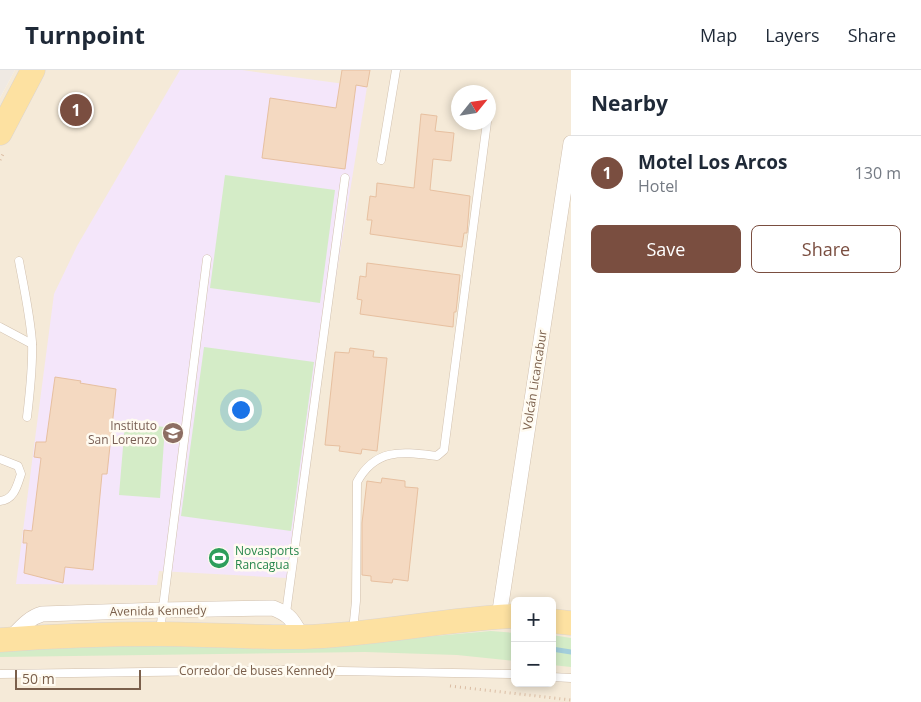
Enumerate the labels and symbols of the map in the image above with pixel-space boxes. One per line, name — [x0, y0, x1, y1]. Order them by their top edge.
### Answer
north arrow — [451, 85, 496, 130]
pin: 1 — [60, 91, 92, 129]
street label: Volcán Licancabur — [518, 328, 551, 431]
your location — [228, 397, 254, 423]
place label: Instituto San Lorenzo — [88, 417, 157, 448]
school or university icon: Instituto San Lorenzo — [161, 421, 185, 445]
place label: Novasports Rancagua — [235, 542, 299, 573]
sports icon: Novasports Rancagua — [207, 546, 231, 570]
street label: Avenida Kennedy — [109, 601, 207, 620]
street label: Corredor de buses Kennedy — [179, 662, 336, 679]
scale bar — [15, 667, 141, 690]

